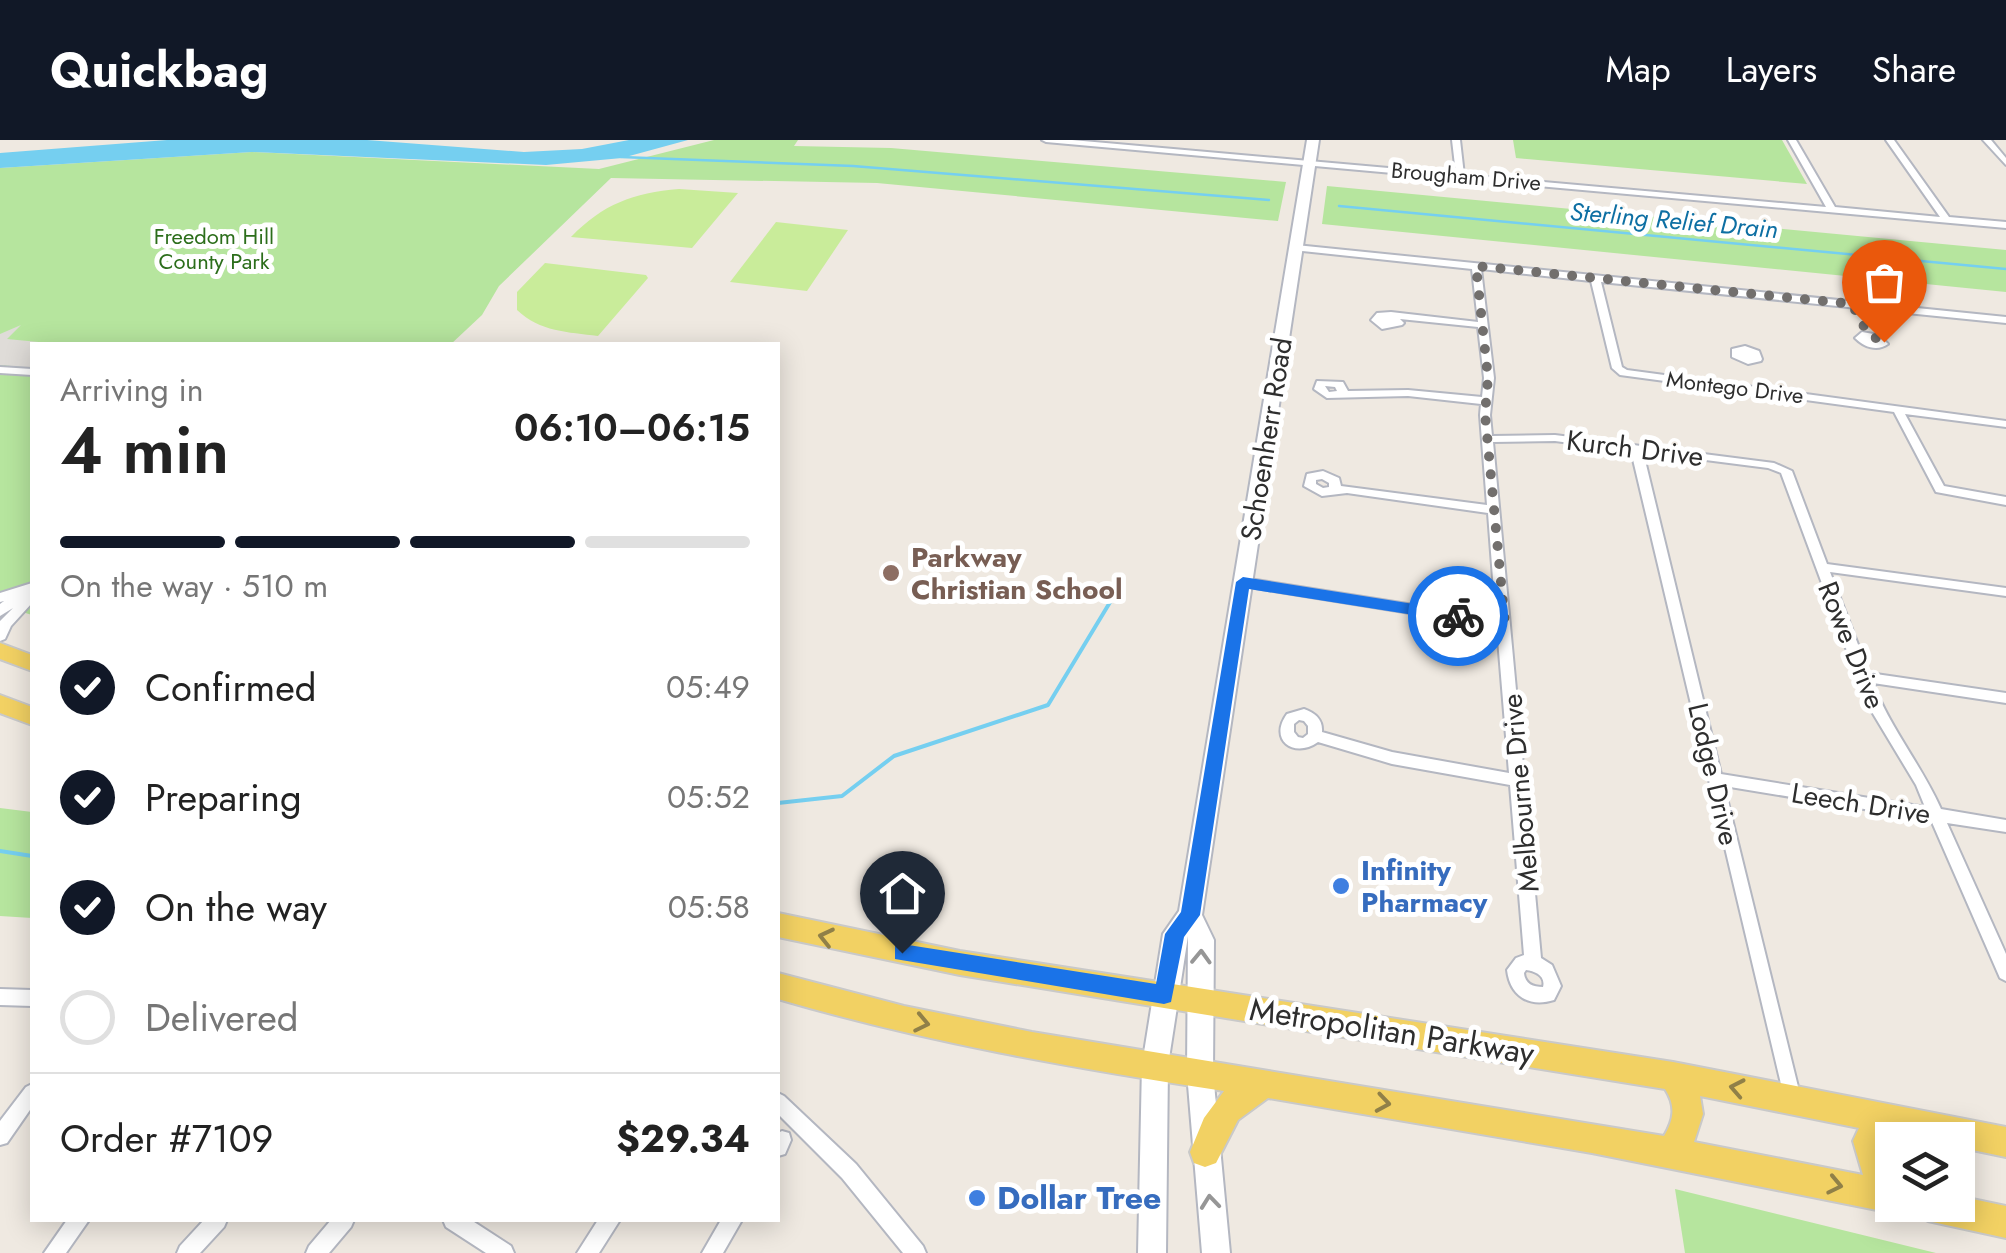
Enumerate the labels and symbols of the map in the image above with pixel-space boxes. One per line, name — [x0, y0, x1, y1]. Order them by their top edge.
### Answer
street label: Brougham Drive — [1390, 154, 1542, 198]
water label: Sterling Relief Drain — [1569, 193, 1779, 247]
park label: Freedom Hill County Park — [154, 220, 274, 277]
pin — [1842, 240, 1927, 343]
street label: Schoenherr Road — [1230, 335, 1303, 544]
street label: Montego Drive — [1665, 363, 1805, 411]
street label: Kurch Drive — [1564, 420, 1706, 477]
place label: Parkway Christian School — [911, 537, 1123, 610]
marker: Parkway Christian School — [880, 562, 902, 584]
courier — [1408, 566, 1508, 666]
street label: Rowe Drive — [1807, 575, 1896, 715]
street label: Melbourne Drive — [1491, 692, 1550, 894]
street label: Lodge Drive — [1677, 699, 1750, 849]
street label: Leech Drive — [1788, 772, 1933, 835]
place label: Infinity Pharmacy — [1361, 850, 1488, 923]
pin — [860, 851, 945, 954]
marker: Infinity Pharmacy — [1330, 875, 1352, 897]
one-way arrow — [818, 928, 835, 949]
one-way arrow — [1191, 948, 1212, 964]
street label: Metropolitan Parkway — [1246, 986, 1538, 1076]
one-way arrow — [913, 1011, 930, 1032]
one-way arrow — [1729, 1079, 1746, 1100]
one-way arrow — [1375, 1092, 1392, 1113]
one-way arrow — [1827, 1174, 1844, 1195]
place label: Dollar Tree — [997, 1175, 1161, 1221]
marker: Dollar Tree — [966, 1187, 988, 1209]
one-way arrow — [1199, 1194, 1221, 1210]

